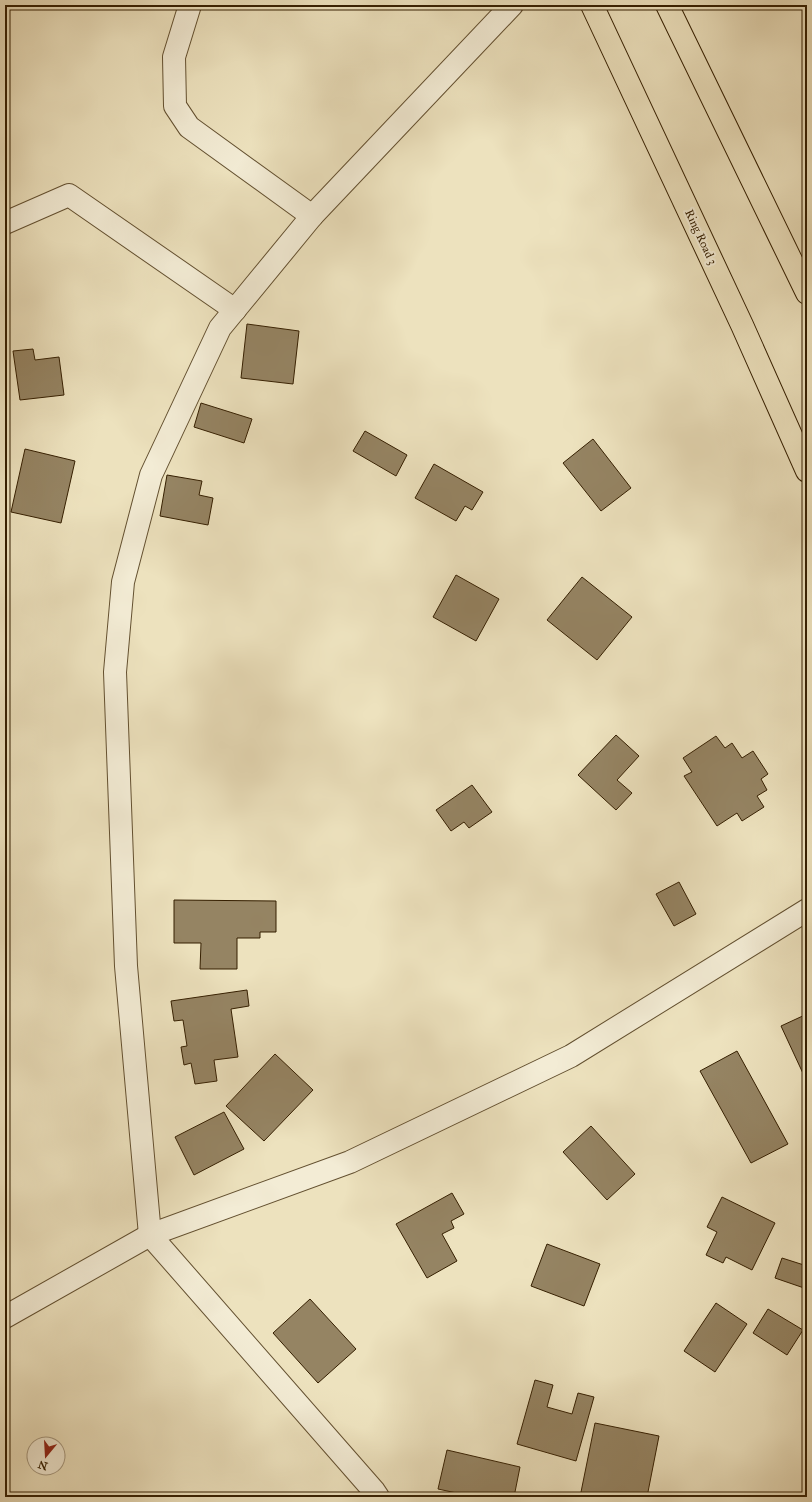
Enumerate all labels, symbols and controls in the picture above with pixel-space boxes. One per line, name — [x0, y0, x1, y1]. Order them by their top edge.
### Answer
street label: Ring Road 3 — [681, 207, 720, 267]
north arrow — [26, 1436, 66, 1476]
text: N — [36, 1457, 50, 1473]

